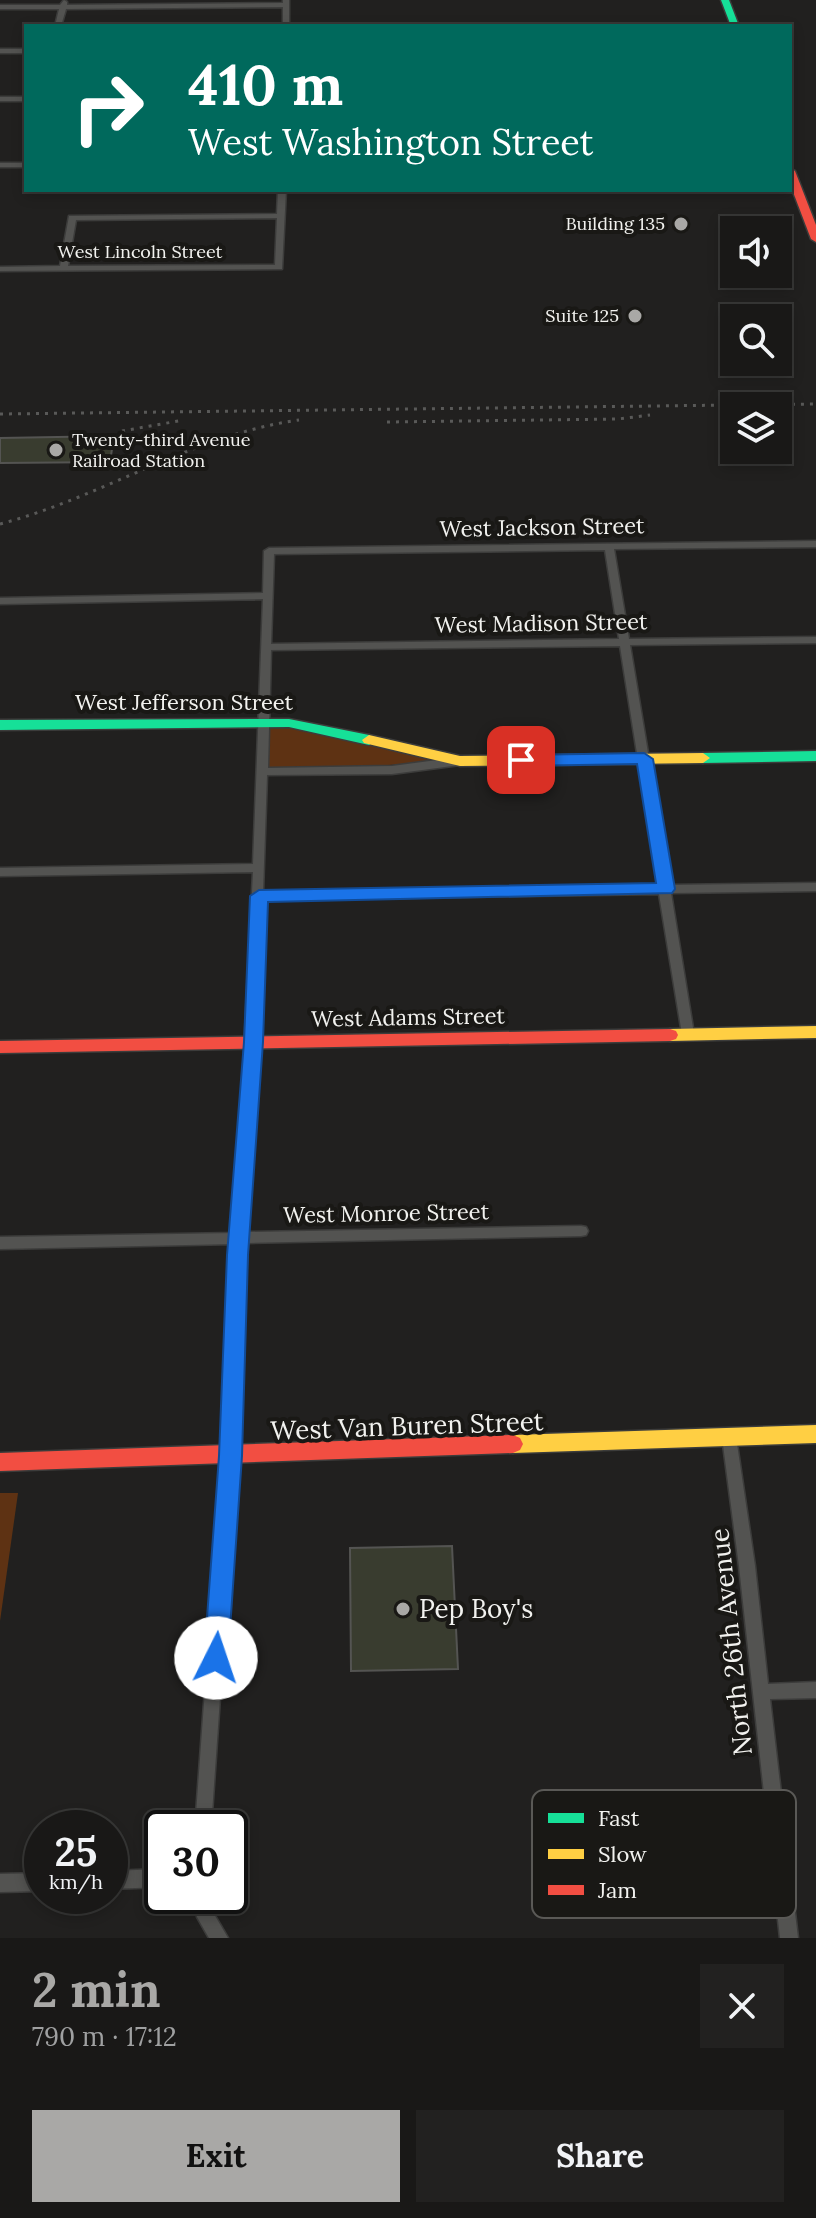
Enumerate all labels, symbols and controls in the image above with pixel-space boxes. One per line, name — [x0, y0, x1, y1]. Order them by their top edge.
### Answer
text: 410 m — [188, 49, 343, 120]
icon: right — [56, 56, 160, 160]
text: West Washington Street — [188, 119, 593, 165]
place label: Building 135 — [565, 212, 665, 235]
marker: Building 135 — [672, 215, 690, 233]
map controls — [720, 216, 792, 464]
button: sound — [720, 216, 792, 288]
street label: West Lincoln Street — [58, 240, 223, 263]
place label: Suite 125 — [545, 304, 619, 327]
button: search — [720, 304, 792, 376]
marker: Suite 125 — [626, 307, 644, 325]
button: layers — [720, 392, 792, 464]
place label: Twenty-third Avenue Railroad Station — [72, 428, 251, 472]
marker: Twenty-third Avenue Railroad Station — [47, 441, 65, 459]
street label: West Jackson Street — [439, 511, 645, 543]
street label: West Madison Street — [434, 607, 648, 639]
street label: West Jefferson Street — [75, 688, 294, 716]
pin — [487, 726, 555, 794]
icon: arrive — [499, 738, 543, 782]
street label: West Adams Street — [311, 1001, 506, 1033]
street label: West Monroe Street — [283, 1197, 490, 1229]
street label: West Van Buren Street — [270, 1404, 544, 1447]
street label: North 26th Avenue — [702, 1527, 759, 1757]
place label: Pep Boy's — [419, 1592, 533, 1625]
marker: Pep Boy's — [394, 1600, 412, 1618]
position arrow — [174, 1616, 258, 1700]
legend — [532, 1790, 796, 1918]
text: Fast — [598, 1804, 640, 1832]
speed limit sign: 30 — [144, 1810, 248, 1914]
text: 25 — [55, 1826, 97, 1877]
text: Slow — [598, 1840, 647, 1868]
text: km/h — [49, 1869, 103, 1894]
text: Jam — [597, 1876, 637, 1904]
text: 2 min — [32, 1959, 161, 2020]
button: close — [700, 1964, 784, 2048]
text: 790 m · 17:12 — [32, 2020, 177, 2053]
button: Exit — [32, 2110, 400, 2202]
button: Share — [416, 2110, 784, 2202]

